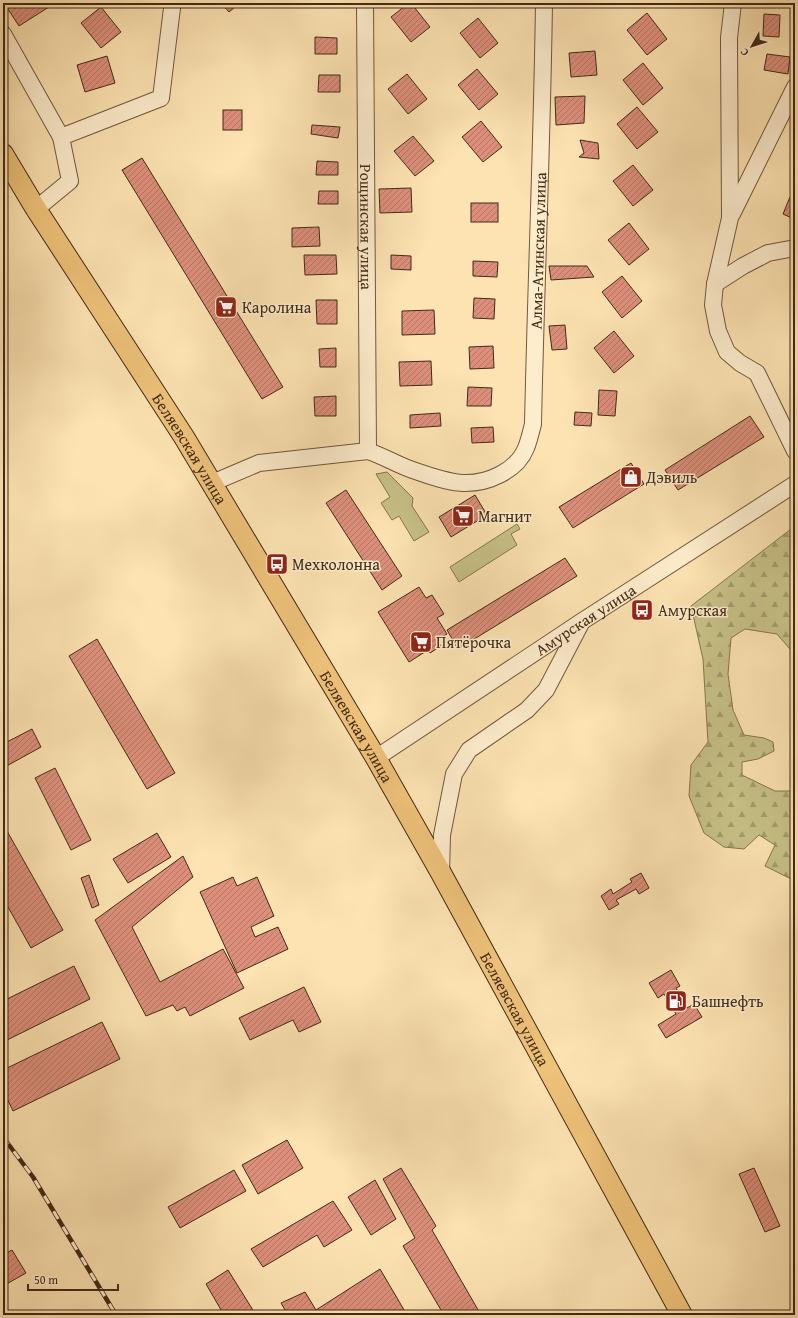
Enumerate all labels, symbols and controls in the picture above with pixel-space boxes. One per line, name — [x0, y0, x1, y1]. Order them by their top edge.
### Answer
north arrow — [732, 26, 772, 66]
text: С — [736, 45, 752, 60]
street label: Рощинская улица — [354, 164, 379, 290]
street label: Алма-Атинская улица — [523, 171, 552, 330]
supermarket icon: Каролина — [213, 294, 239, 320]
place label: Каролина — [242, 295, 312, 319]
street label: Беляевская улица — [147, 388, 234, 509]
shop icon: Дэвиль — [618, 464, 644, 490]
place label: Дэвиль — [645, 465, 698, 489]
supermarket icon: Магнит — [450, 503, 476, 529]
place label: Магнит — [478, 504, 532, 528]
bus stop icon: Мехколонна — [264, 551, 290, 577]
place label: Мехколонна — [292, 552, 380, 576]
street label: Амурская улица — [530, 578, 641, 661]
bus stop icon: Амурская — [629, 597, 655, 623]
place label: Амурская — [658, 598, 727, 622]
supermarket icon: Пятёрочка — [408, 629, 434, 655]
place label: Пятёрочка — [436, 630, 511, 654]
street label: Беляевская улица — [314, 666, 400, 787]
street label: Беляевская улица — [474, 948, 556, 1071]
fuel station icon: Башнефть — [663, 988, 689, 1014]
place label: Башнефть — [692, 989, 764, 1013]
scale bar — [28, 1266, 118, 1292]
text: 50 m — [34, 1271, 58, 1288]

